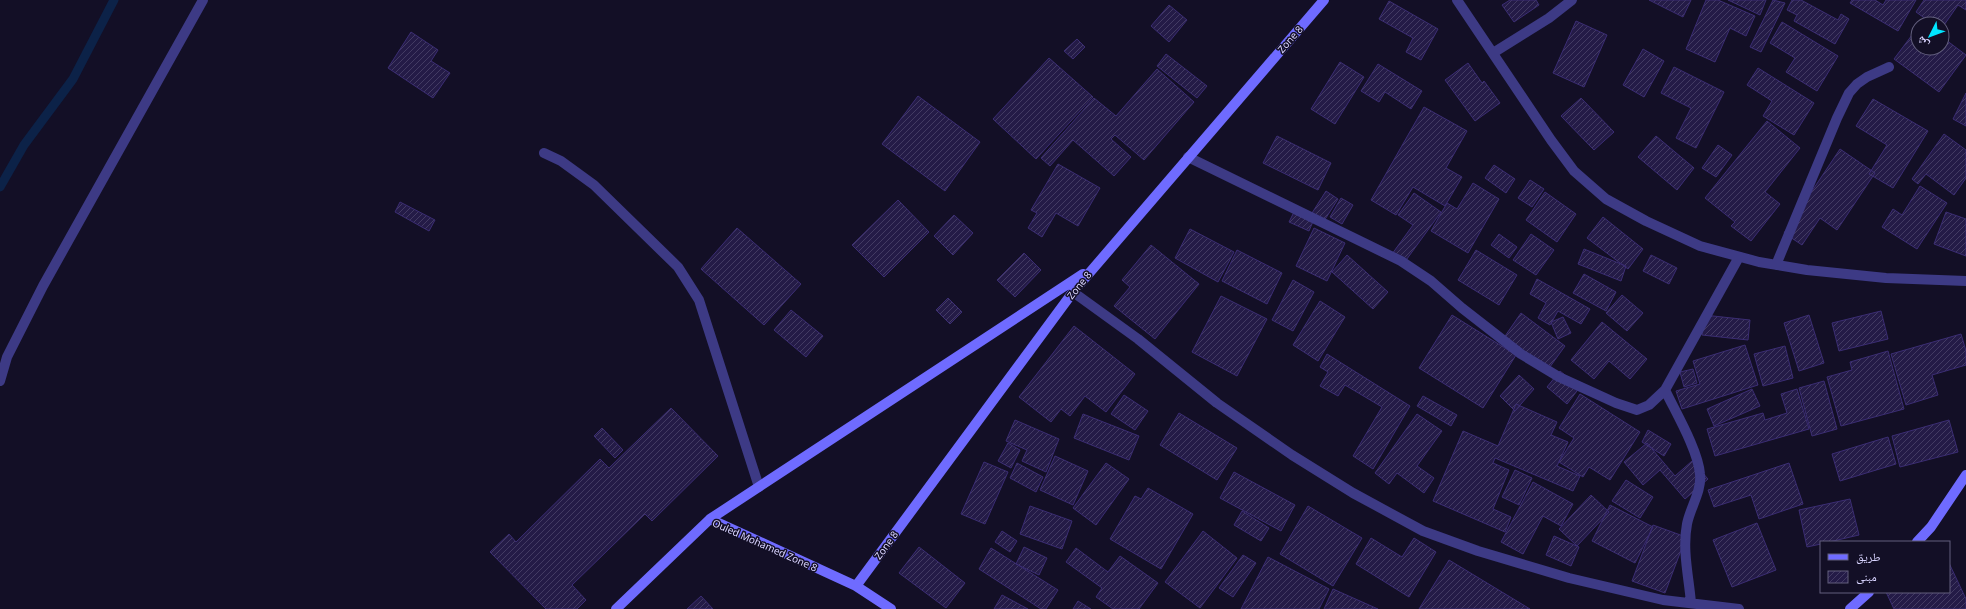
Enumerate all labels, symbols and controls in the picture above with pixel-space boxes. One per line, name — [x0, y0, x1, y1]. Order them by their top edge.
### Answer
north arrow — [1910, 16, 1950, 56]
street label: Zone 8 — [1274, 22, 1306, 56]
text: ش — [1912, 33, 1932, 52]
street label: Zone 8 — [1064, 268, 1095, 302]
street label: Ouled Mohamed Zone 8 — [710, 516, 820, 575]
street label: Zone 8 — [871, 528, 901, 562]
legend — [1820, 541, 1950, 593]
text: طريق — [1856, 548, 1881, 565]
text: مبنى — [1856, 568, 1877, 585]

